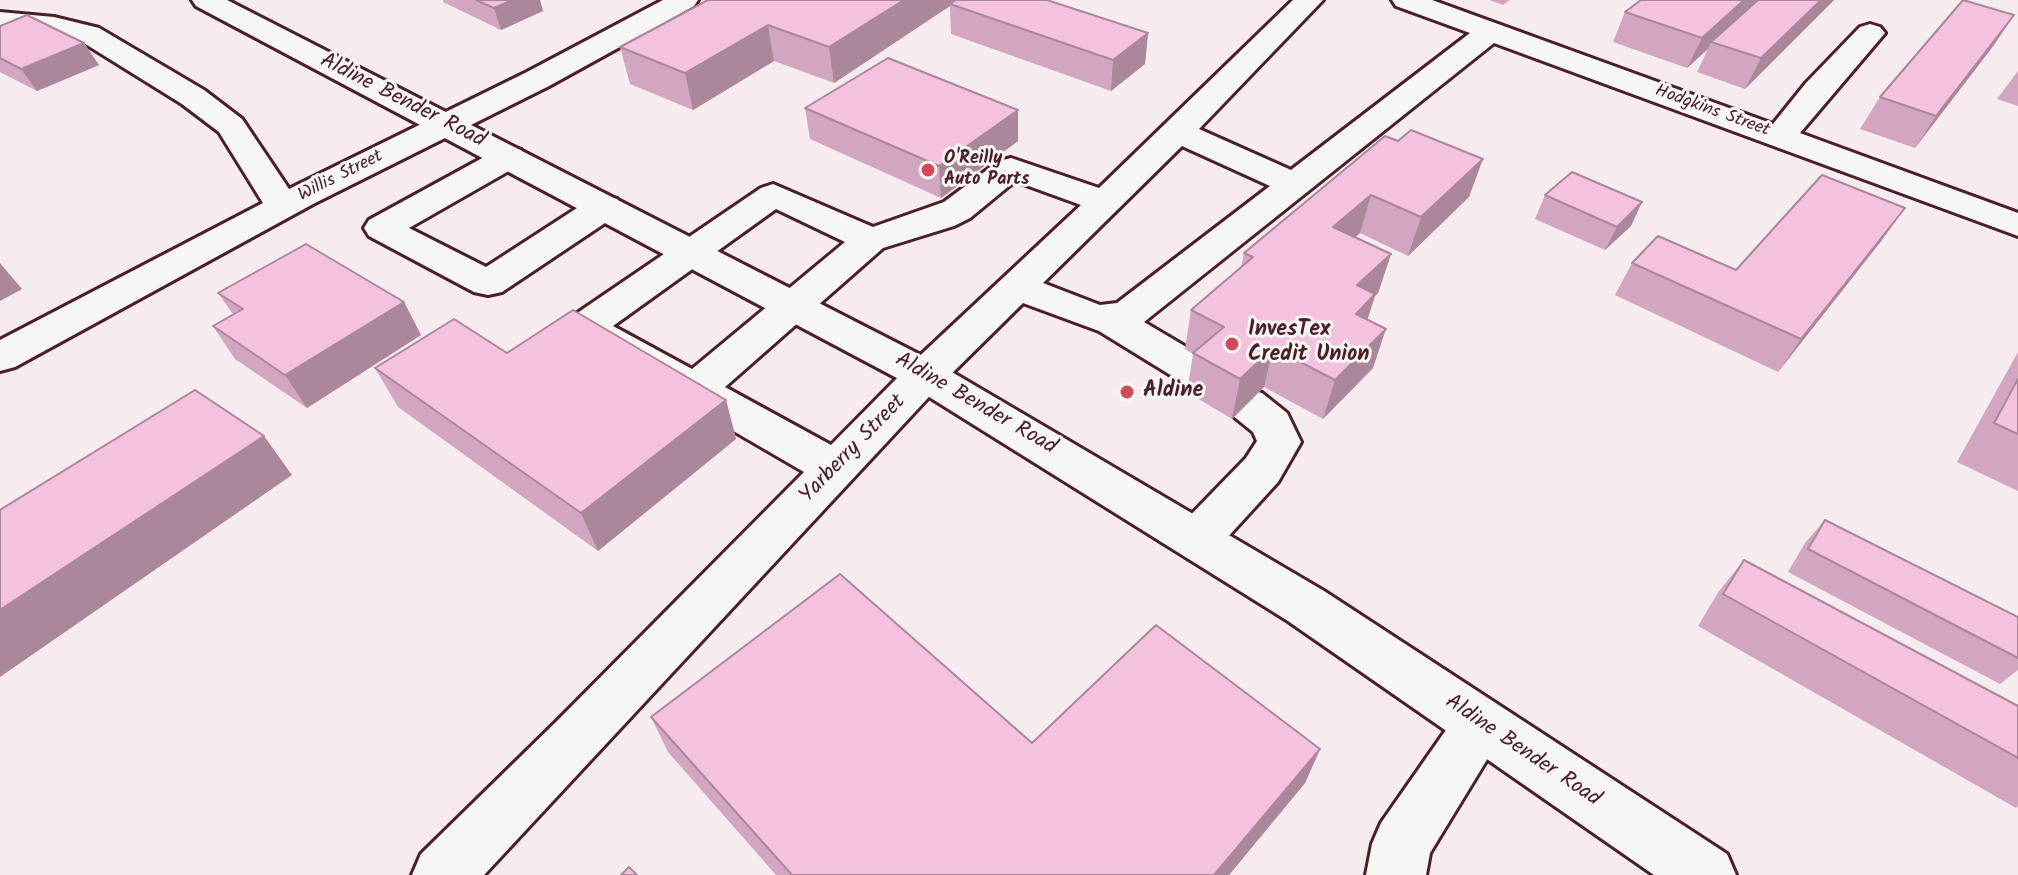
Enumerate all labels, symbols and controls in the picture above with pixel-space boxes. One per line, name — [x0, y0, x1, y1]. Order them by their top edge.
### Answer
street label: Aldine Bender Road — [315, 49, 489, 155]
street label: Hodgkins Street — [1652, 81, 1772, 143]
street label: Willis Street — [295, 146, 387, 208]
place label: O'Reilly Auto Parts — [944, 149, 1029, 192]
marker: O'Reilly Auto Parts — [919, 161, 937, 179]
place label: InvesTex Credit Union — [1248, 318, 1369, 370]
marker: InvesTex Credit Union — [1223, 335, 1241, 353]
street label: Aldine Bender Road — [890, 348, 1060, 462]
place label: Aldine — [1143, 379, 1203, 405]
marker: Aldine — [1118, 383, 1136, 401]
street label: Yarberry Street — [795, 390, 913, 510]
street label: Aldine Bender Road — [1439, 690, 1605, 814]

